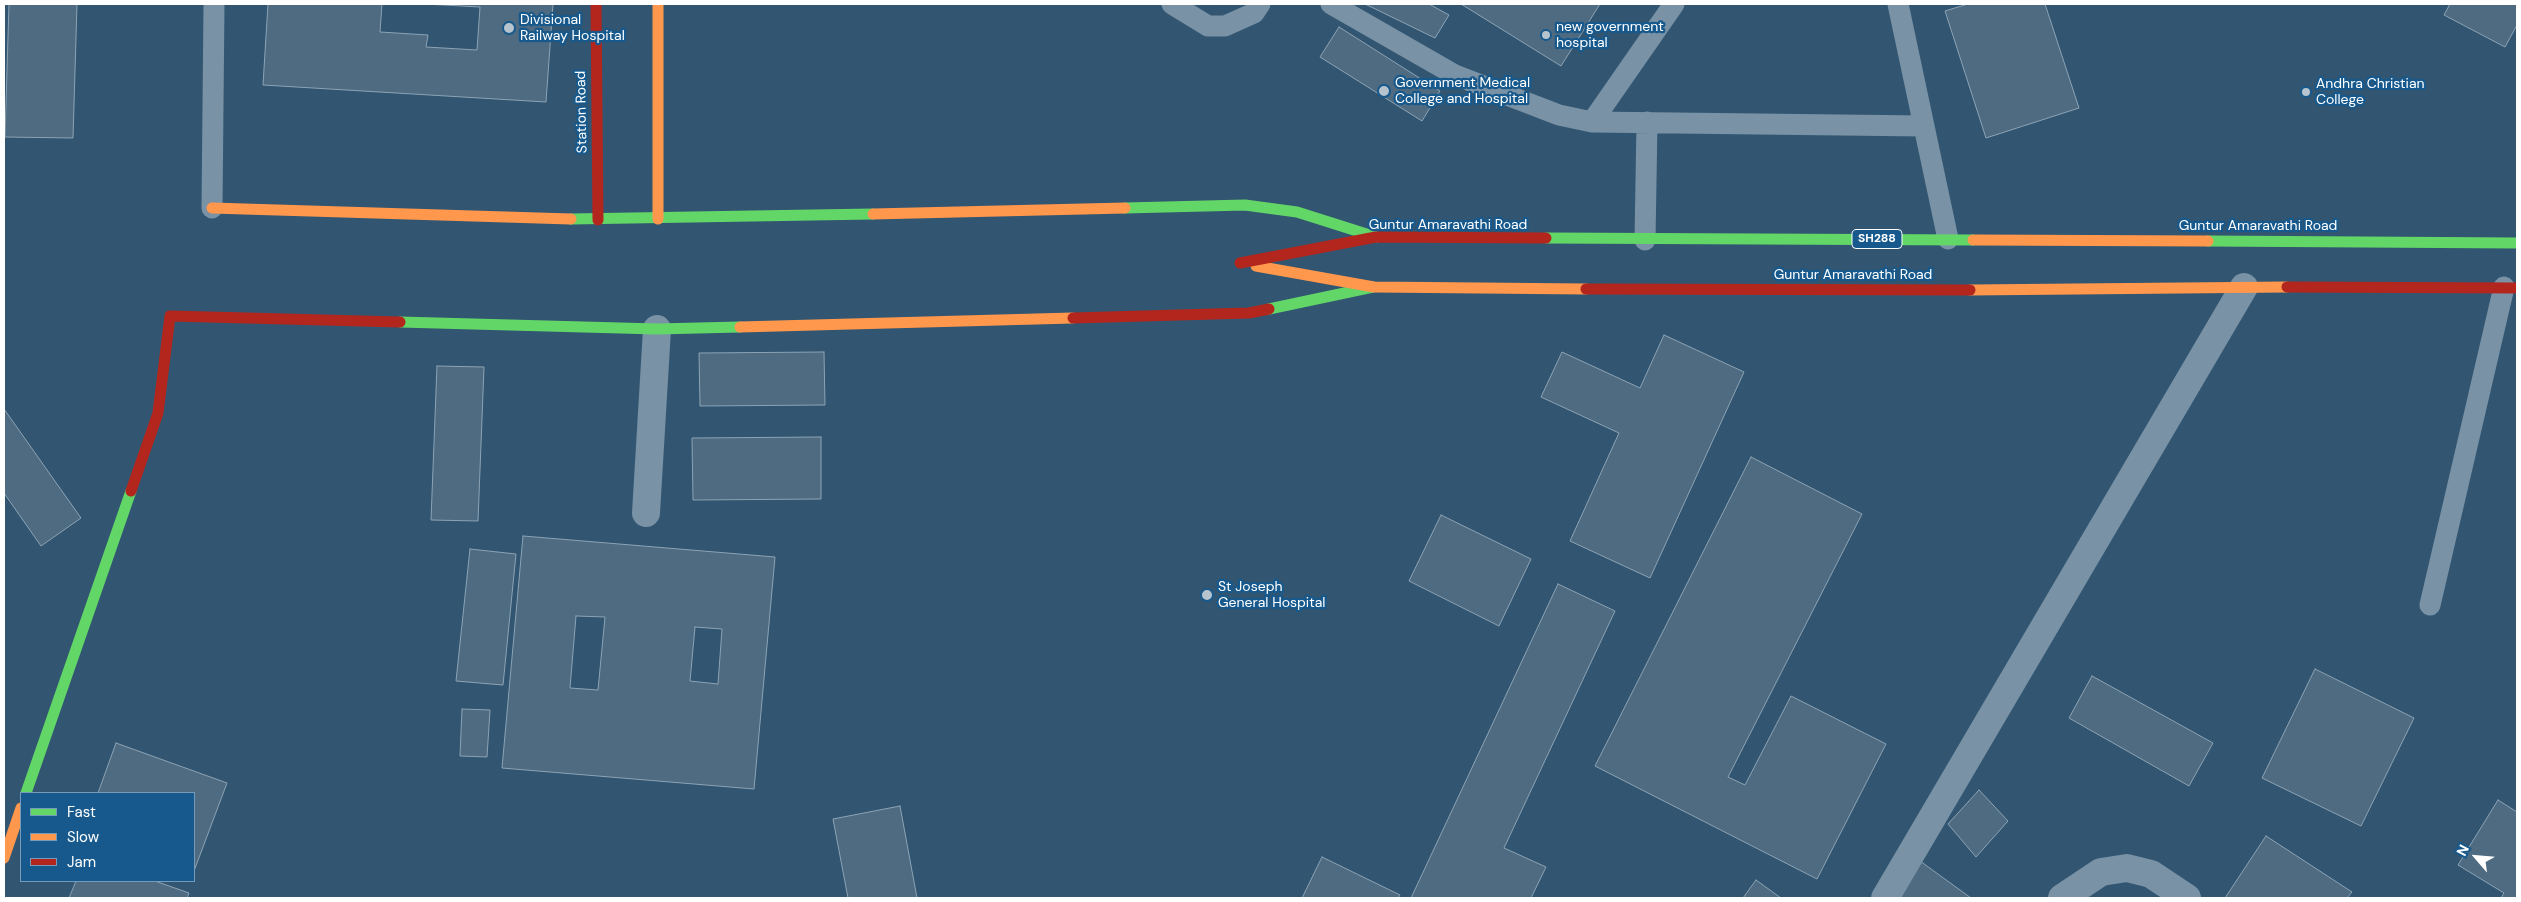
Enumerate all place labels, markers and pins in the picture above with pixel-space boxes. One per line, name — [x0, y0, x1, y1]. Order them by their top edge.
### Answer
place label: Divisional Railway Hospital — [520, 12, 625, 44]
place label: new government hospital — [1556, 19, 1664, 52]
marker: Divisional Railway Hospital — [502, 21, 516, 35]
marker: new government hospital — [1540, 29, 1552, 41]
place label: Government Medical College and Hospital — [1395, 75, 1530, 108]
place label: Andhra Christian College — [2316, 76, 2425, 108]
marker: Government Medical College and Hospital — [1377, 84, 1391, 98]
marker: Andhra Christian College — [2300, 86, 2312, 98]
place label: St Joseph General Hospital — [1218, 579, 1325, 612]
marker: St Joseph General Hospital — [1200, 588, 1214, 602]

